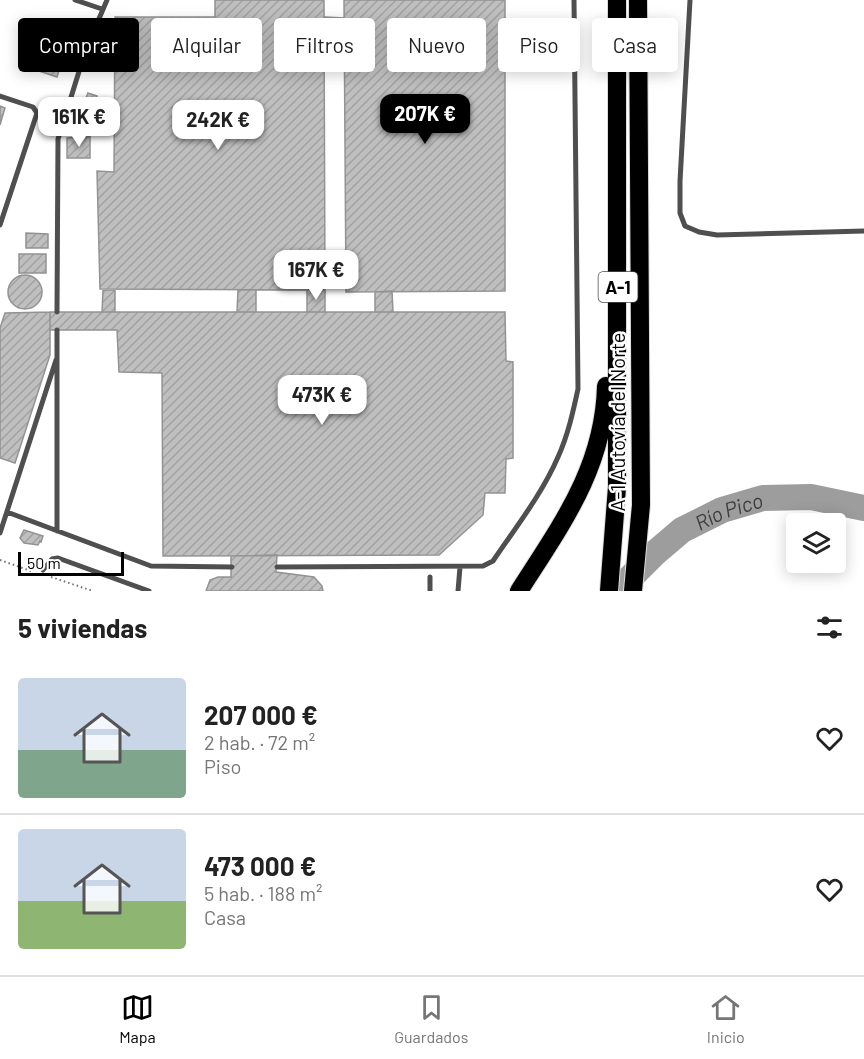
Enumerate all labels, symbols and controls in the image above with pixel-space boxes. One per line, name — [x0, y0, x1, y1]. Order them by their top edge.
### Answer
chip: Comprar — [18, 18, 139, 72]
chip: Alquilar — [151, 18, 262, 72]
chip: Filtros — [274, 18, 375, 72]
chip: Nuevo — [387, 18, 486, 72]
chip: Piso — [498, 18, 580, 72]
chip: Casa — [592, 18, 678, 72]
pin: 207K € — [376, 94, 474, 145]
pin: 161K € — [30, 97, 128, 148]
pin: 242K € — [169, 100, 267, 151]
text: 207K € — [394, 101, 456, 125]
text: 161K € — [52, 104, 106, 128]
text: 242K € — [186, 107, 250, 131]
pin: 167K € — [267, 250, 365, 301]
text: 167K € — [288, 257, 344, 281]
road number: A-1 — [598, 272, 638, 302]
street label: A-1 Autovía del Norte — [605, 333, 629, 511]
pin: 473K € — [273, 375, 371, 426]
text: 473K € — [292, 382, 352, 406]
water label: Río Pico — [690, 486, 765, 534]
map controls — [786, 513, 846, 573]
button: layers — [786, 513, 846, 573]
scale bar — [18, 549, 124, 576]
text: 50 m — [27, 553, 61, 572]
icon: filters — [813, 611, 846, 644]
text: 5 viviendas — [18, 612, 147, 643]
text: 207 000 € — [204, 699, 318, 730]
icon: home — [66, 702, 138, 774]
icon: heart — [813, 722, 846, 755]
text: 2 hab. · 72 m² — [204, 730, 315, 754]
text: Piso — [204, 754, 241, 778]
text: 473 000 € — [204, 850, 316, 881]
icon: home — [66, 853, 138, 925]
icon: heart — [813, 873, 846, 906]
text: 5 hab. · 188 m² — [204, 881, 322, 905]
text: Casa — [204, 905, 246, 929]
tab: Mapa — [119, 991, 156, 1046]
tab: Guardados — [394, 991, 469, 1046]
tab: Inicio — [707, 991, 745, 1046]

